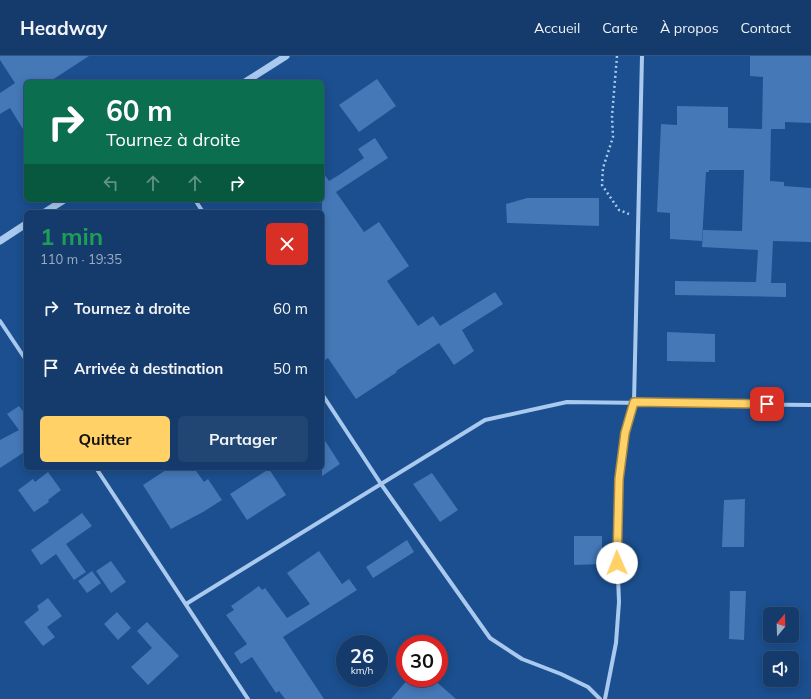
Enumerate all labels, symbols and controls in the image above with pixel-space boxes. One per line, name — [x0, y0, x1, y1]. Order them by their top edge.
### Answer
text: Headway — [20, 16, 107, 40]
text: Accueil — [534, 19, 580, 37]
text: Carte — [602, 19, 638, 37]
text: À propos — [660, 19, 719, 37]
text: Contact — [741, 19, 791, 37]
text: 60 m — [106, 93, 172, 128]
icon: right — [40, 96, 92, 148]
text: Tournez à droite — [106, 128, 240, 151]
icon: left — [100, 172, 122, 194]
icon: ahead — [142, 172, 164, 194]
icon: ahead — [184, 172, 206, 194]
icon: right — [226, 172, 248, 194]
text: 1 min — [40, 221, 103, 251]
button: close — [266, 223, 308, 265]
text: 110 m · 19:35 — [40, 251, 122, 267]
icon: right — [40, 297, 62, 319]
text: Tournez à droite — [74, 299, 190, 318]
text: 60 m — [273, 299, 308, 318]
icon: arrive — [40, 357, 62, 379]
text: Arrivée à destination — [74, 359, 223, 378]
text: 50 m — [273, 359, 308, 378]
pin — [750, 387, 784, 421]
icon: arrive — [756, 393, 778, 415]
button: Quitter — [40, 416, 170, 462]
button: Partager — [178, 416, 308, 462]
position arrow — [596, 542, 638, 584]
north arrow — [763, 607, 799, 643]
map controls — [763, 607, 799, 687]
speed limit sign: 30 — [396, 635, 448, 687]
text: 26 — [350, 643, 374, 668]
button: sound — [763, 651, 799, 687]
text: km/h — [351, 664, 373, 677]

